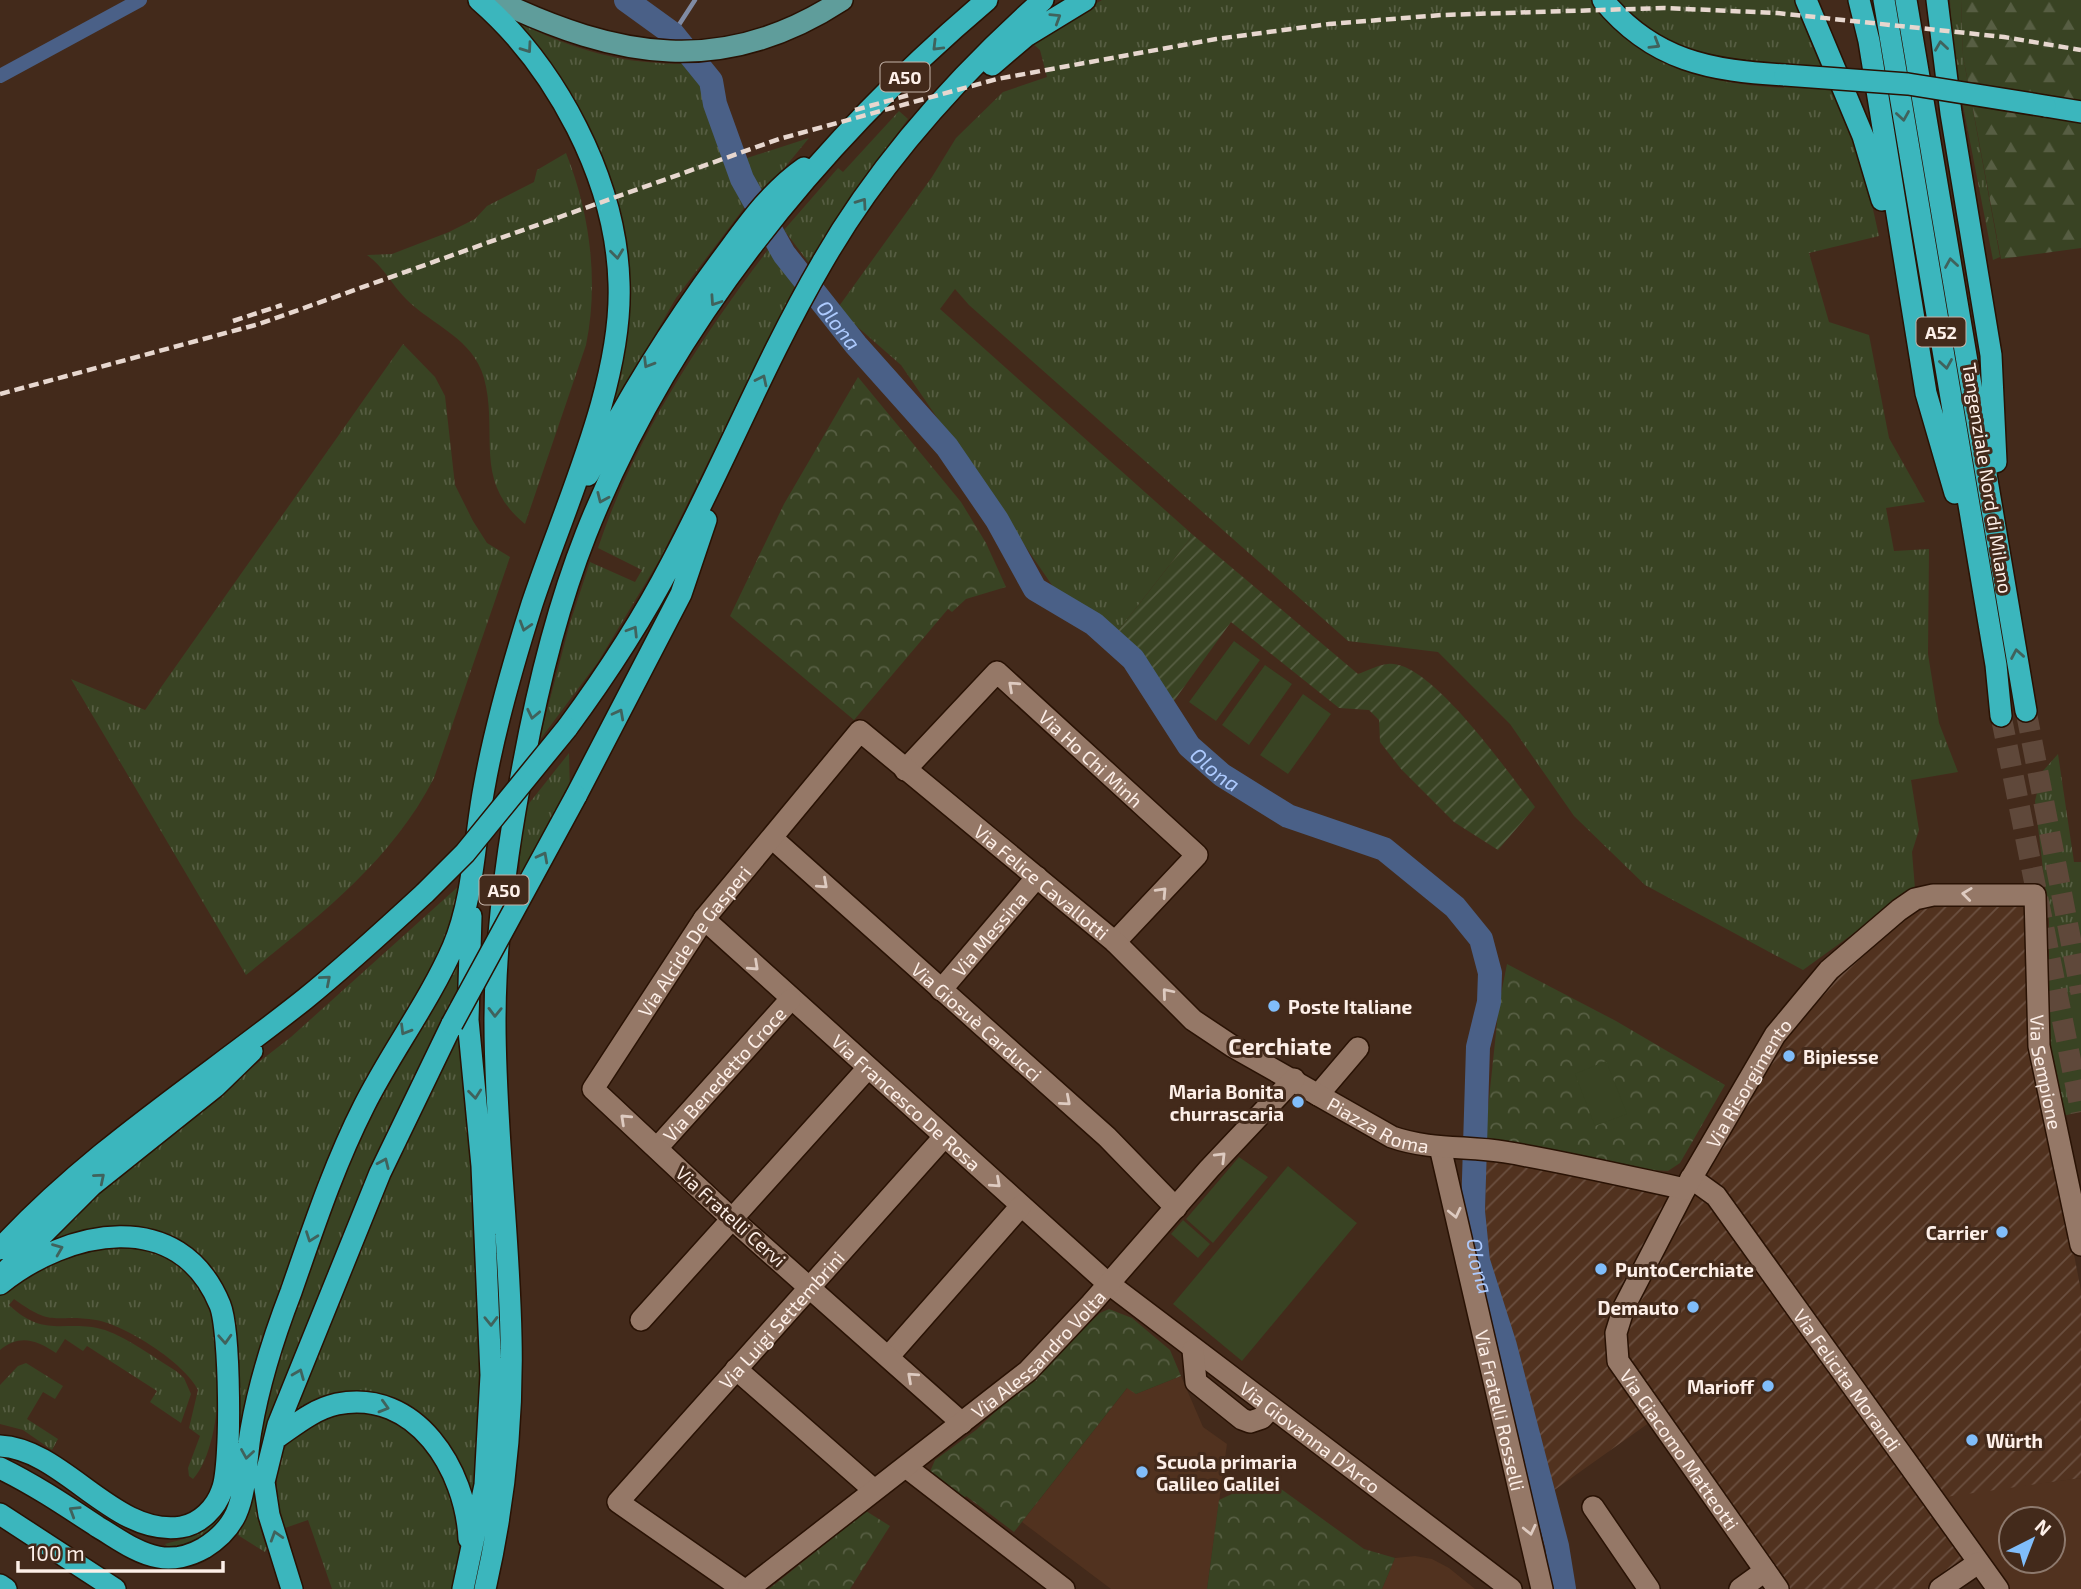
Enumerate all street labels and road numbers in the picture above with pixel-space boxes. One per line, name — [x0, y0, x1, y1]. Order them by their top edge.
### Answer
road number: A50 — [880, 62, 930, 92]
road number: A52 — [1916, 318, 1966, 346]
street label: Tangenziale Nord di Milano — [1958, 361, 2018, 595]
street label: Via Ho Chi Minh — [1034, 705, 1148, 812]
street label: Via Felice Cavallotti — [970, 819, 1114, 944]
street label: Via Alcide De Gasperi — [632, 861, 755, 1021]
road number: A50 — [480, 876, 528, 904]
street label: Via Messina — [947, 887, 1031, 980]
street label: Via Giosuè Carducci — [907, 957, 1047, 1085]
street label: Via Benedetto Croce — [657, 1002, 790, 1146]
street label: Via Risorgimento — [1700, 1013, 1796, 1151]
street label: Via Sempione — [2027, 1014, 2068, 1131]
street label: Via Francesco De Rosa — [827, 1029, 986, 1175]
street label: Piazza Roma — [1323, 1091, 1430, 1157]
street label: Via Fratelli Cervi — [671, 1161, 791, 1271]
street label: Via Luigi Settembrini — [713, 1246, 849, 1393]
street label: Via Alessandro Volta — [966, 1285, 1110, 1423]
street label: Via Felicita Morandi — [1789, 1304, 1907, 1455]
street label: Via Fratelli Rosselli — [1471, 1327, 1530, 1493]
street label: Via Giacomo Matteotti — [1616, 1364, 1744, 1534]
street label: Via Giovanna D'Arco — [1236, 1376, 1385, 1497]

